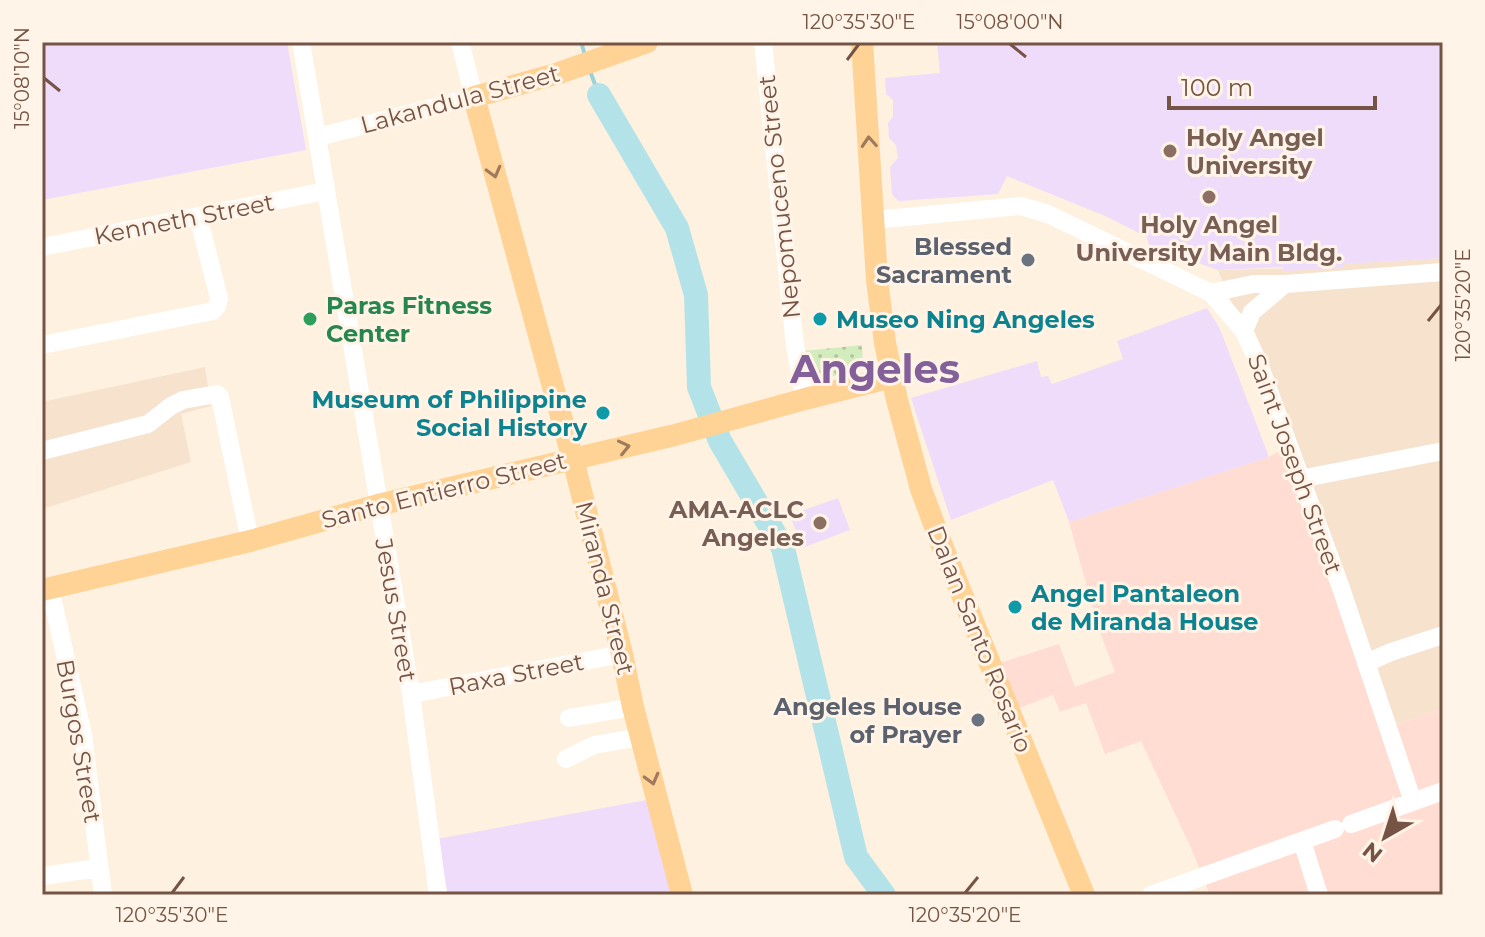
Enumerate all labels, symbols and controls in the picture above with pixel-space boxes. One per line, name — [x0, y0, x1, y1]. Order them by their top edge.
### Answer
text: 120°35'30"E — [803, 10, 915, 34]
text: 15°08'00"N — [956, 10, 1064, 34]
text: 15°08'10"N — [10, 27, 34, 129]
street label: Lakandula Street — [357, 58, 563, 139]
scale bar — [1169, 60, 1375, 110]
street label: Nepomuceno Street — [752, 73, 806, 320]
text: 100 m — [1181, 73, 1253, 102]
place label: Holy Angel University — [1186, 123, 1324, 180]
one-way arrow — [861, 135, 878, 148]
marker: Holy Angel University — [1161, 142, 1179, 160]
one-way arrow — [485, 164, 502, 178]
street label: Kenneth Street — [92, 187, 277, 251]
marker: Holy Angel University Main Bldg. — [1200, 188, 1218, 206]
place label: Holy Angel University Main Bldg. — [1076, 210, 1342, 267]
place label: Blessed Sacrament — [876, 232, 1013, 289]
text: 120°35'20"E — [1451, 248, 1475, 362]
marker: Blessed Sacrament — [1019, 251, 1037, 269]
place label: Paras Fitness Center — [326, 291, 492, 348]
place label: Museo Ning Angeles — [836, 305, 1095, 334]
marker: Paras Fitness Center — [301, 310, 319, 328]
marker: Museo Ning Angeles — [811, 310, 829, 328]
district label: Angeles — [789, 344, 960, 393]
street label: Saint Joseph Street — [1242, 350, 1348, 578]
place label: Museum of Philippine Social History — [311, 385, 588, 442]
marker: Museum of Philippine Social History — [594, 404, 612, 422]
one-way arrow — [616, 439, 630, 456]
street label: Santo Entierro Street — [319, 445, 570, 534]
place label: AMA-ACLC Angeles — [668, 495, 804, 552]
street label: Miranda Street — [569, 498, 641, 678]
marker: AMA-ACLC Angeles — [811, 514, 829, 532]
street label: Dalan Santo Rosario — [921, 521, 1039, 757]
street label: Jesus Street — [369, 535, 423, 684]
place label: Angel Pantaleon de Miranda House — [1030, 579, 1258, 636]
marker: Angel Pantaleon de Miranda House — [1006, 598, 1024, 616]
street label: Raxa Street — [446, 647, 586, 701]
street label: Burgos Street — [50, 657, 108, 825]
place label: Angeles House of Prayer — [773, 692, 962, 749]
marker: Angeles House of Prayer — [969, 711, 987, 729]
one-way arrow — [643, 771, 660, 785]
north arrow — [1345, 797, 1425, 877]
text: N — [1357, 836, 1388, 868]
text: 120°35'30"E — [116, 903, 228, 927]
text: 120°35'20"E — [908, 903, 1022, 927]

